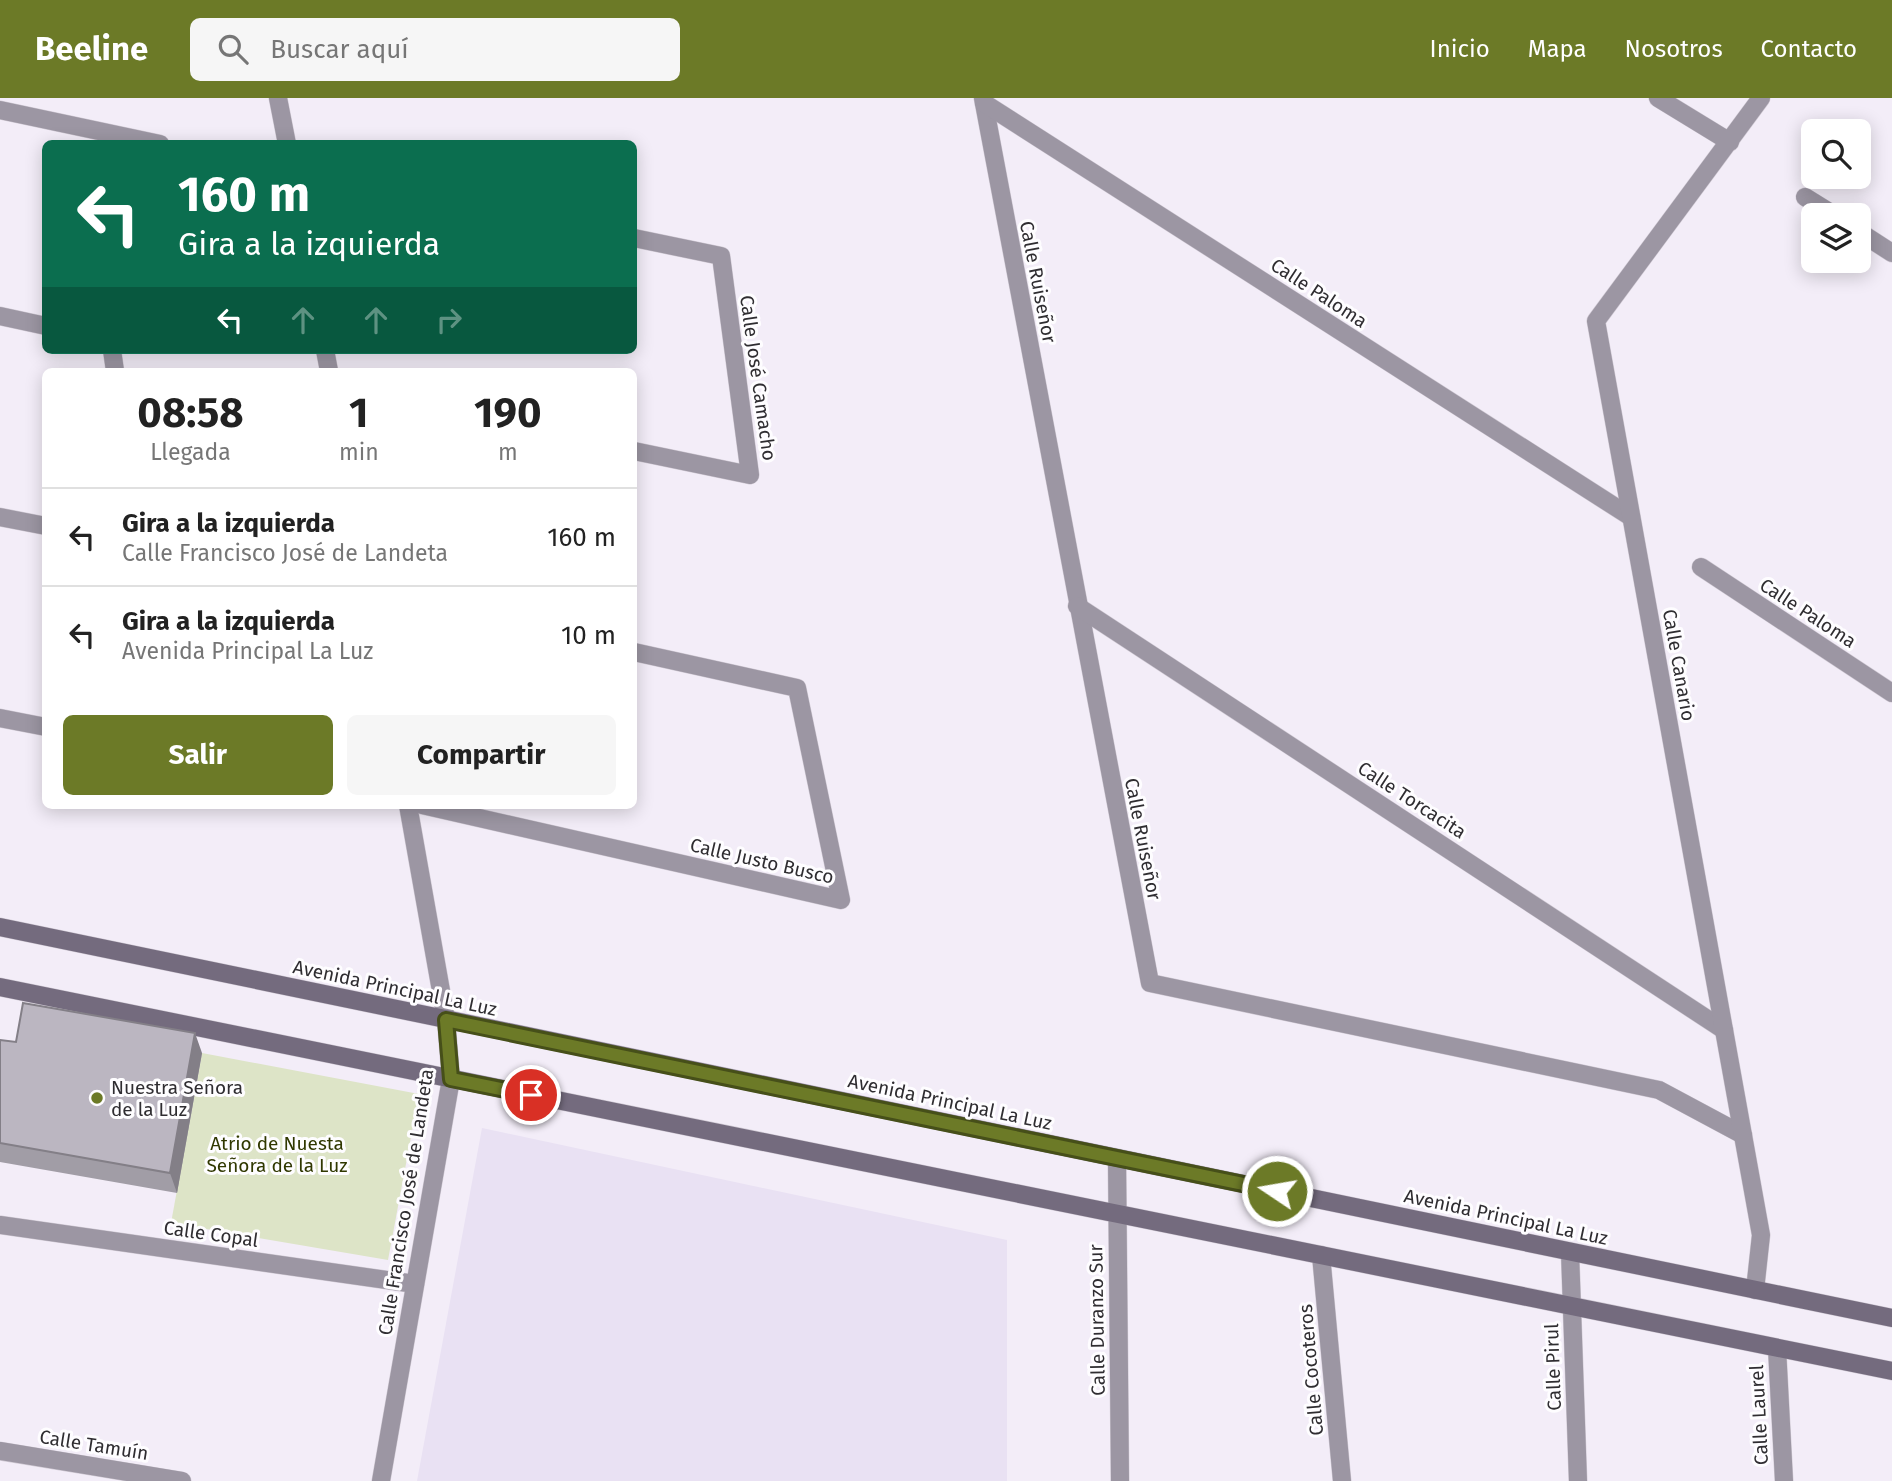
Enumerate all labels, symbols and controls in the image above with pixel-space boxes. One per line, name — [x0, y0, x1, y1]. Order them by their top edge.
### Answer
search box — [190, 18, 680, 81]
text: Beeline — [35, 29, 148, 69]
icon: search — [214, 30, 252, 68]
text: Buscar aquí — [270, 34, 409, 65]
text: Inicio — [1430, 35, 1490, 63]
text: Mapa — [1528, 35, 1587, 63]
text: Nosotros — [1625, 35, 1723, 63]
text: Contacto — [1761, 35, 1857, 63]
map controls — [1801, 119, 1871, 273]
button: search — [1801, 119, 1871, 189]
text: 160 m — [178, 165, 310, 224]
icon: left — [63, 168, 154, 259]
button: layers — [1801, 203, 1871, 273]
street label: Calle Ruiseñor — [1015, 219, 1061, 346]
text: Gira a la izquierda — [178, 225, 440, 263]
street label: Calle Paloma — [1266, 253, 1372, 333]
street label: Calle José Camacho — [735, 294, 781, 462]
icon: left — [211, 301, 249, 339]
icon: ahead — [284, 301, 322, 339]
icon: ahead — [357, 301, 395, 339]
icon: right — [430, 301, 468, 339]
text: 08:58 — [137, 388, 244, 438]
text: 1 — [349, 388, 369, 438]
text: 190 — [474, 388, 542, 438]
text: Llegada — [150, 438, 231, 466]
text: min — [339, 438, 379, 466]
text: m — [498, 438, 518, 466]
text: Gira a la izquierda — [122, 508, 335, 539]
icon: left — [63, 518, 101, 556]
text: 160 m — [547, 522, 616, 553]
text: Calle Francisco José de Landeta — [122, 539, 448, 567]
street label: Calle Paloma — [1755, 573, 1861, 653]
text: Gira a la izquierda — [122, 606, 335, 637]
street label: Calle Canario — [1658, 607, 1700, 723]
icon: left — [63, 616, 101, 654]
text: 10 m — [561, 620, 616, 651]
text: Avenida Principal La Luz — [122, 637, 373, 665]
button: Salir — [63, 715, 333, 795]
button: Compartir — [347, 715, 616, 795]
street label: Calle Torcacita — [1354, 756, 1470, 844]
street label: Calle Ruiseñor — [1120, 776, 1166, 903]
street label: Calle Justo Busco — [688, 833, 836, 889]
street label: Avenida Principal La Luz — [291, 955, 499, 1021]
pin — [501, 1065, 561, 1125]
street label: Calle Francisco José de Landeta — [374, 1067, 438, 1337]
street label: Avenida Principal La Luz — [846, 1069, 1054, 1135]
place label: Nuestra Señora de la Luz — [111, 1076, 243, 1121]
icon: arrive — [512, 1076, 550, 1114]
marker: Nuestra Señora de la Luz — [89, 1090, 105, 1106]
park label: Atrio de Nuesta Señora de la Luz — [206, 1132, 348, 1177]
position arrow — [1240, 1154, 1314, 1228]
street label: Avenida Principal La Luz — [1402, 1184, 1610, 1250]
street label: Calle Copal — [162, 1216, 260, 1252]
street label: Calle Duranzo Sur — [1084, 1243, 1110, 1396]
street label: Calle Cocoteros — [1294, 1303, 1328, 1437]
street label: Calle Pirul — [1540, 1323, 1566, 1411]
street label: Calle Laurel — [1745, 1364, 1773, 1466]
street label: Calle Tamuín — [38, 1425, 150, 1465]

